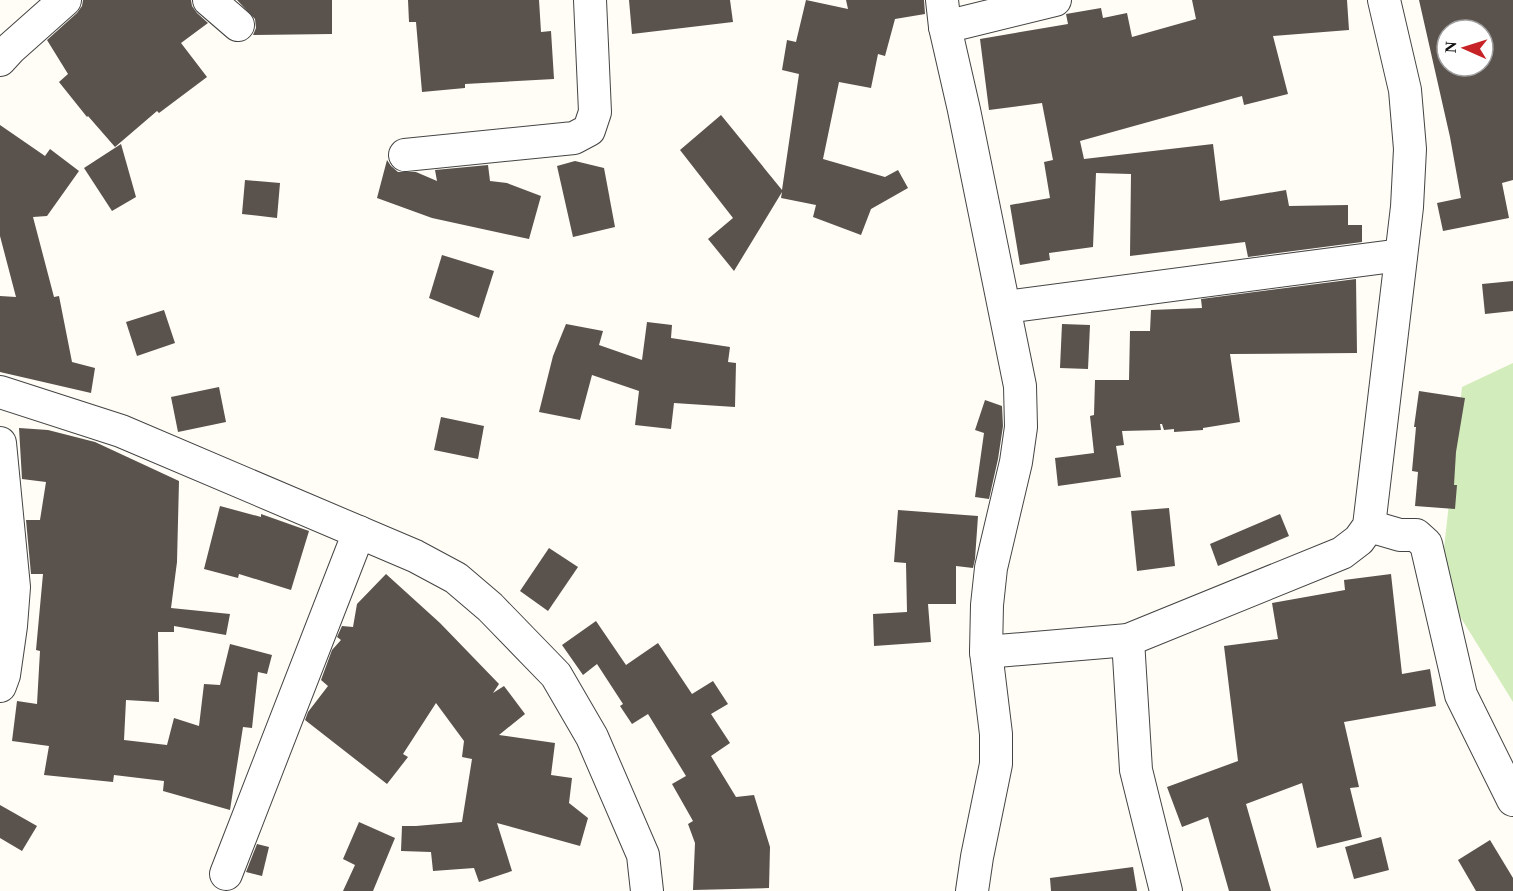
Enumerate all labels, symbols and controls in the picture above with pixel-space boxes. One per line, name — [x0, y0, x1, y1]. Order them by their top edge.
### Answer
north arrow — [1435, 18, 1495, 78]
text: N — [1442, 41, 1459, 53]

